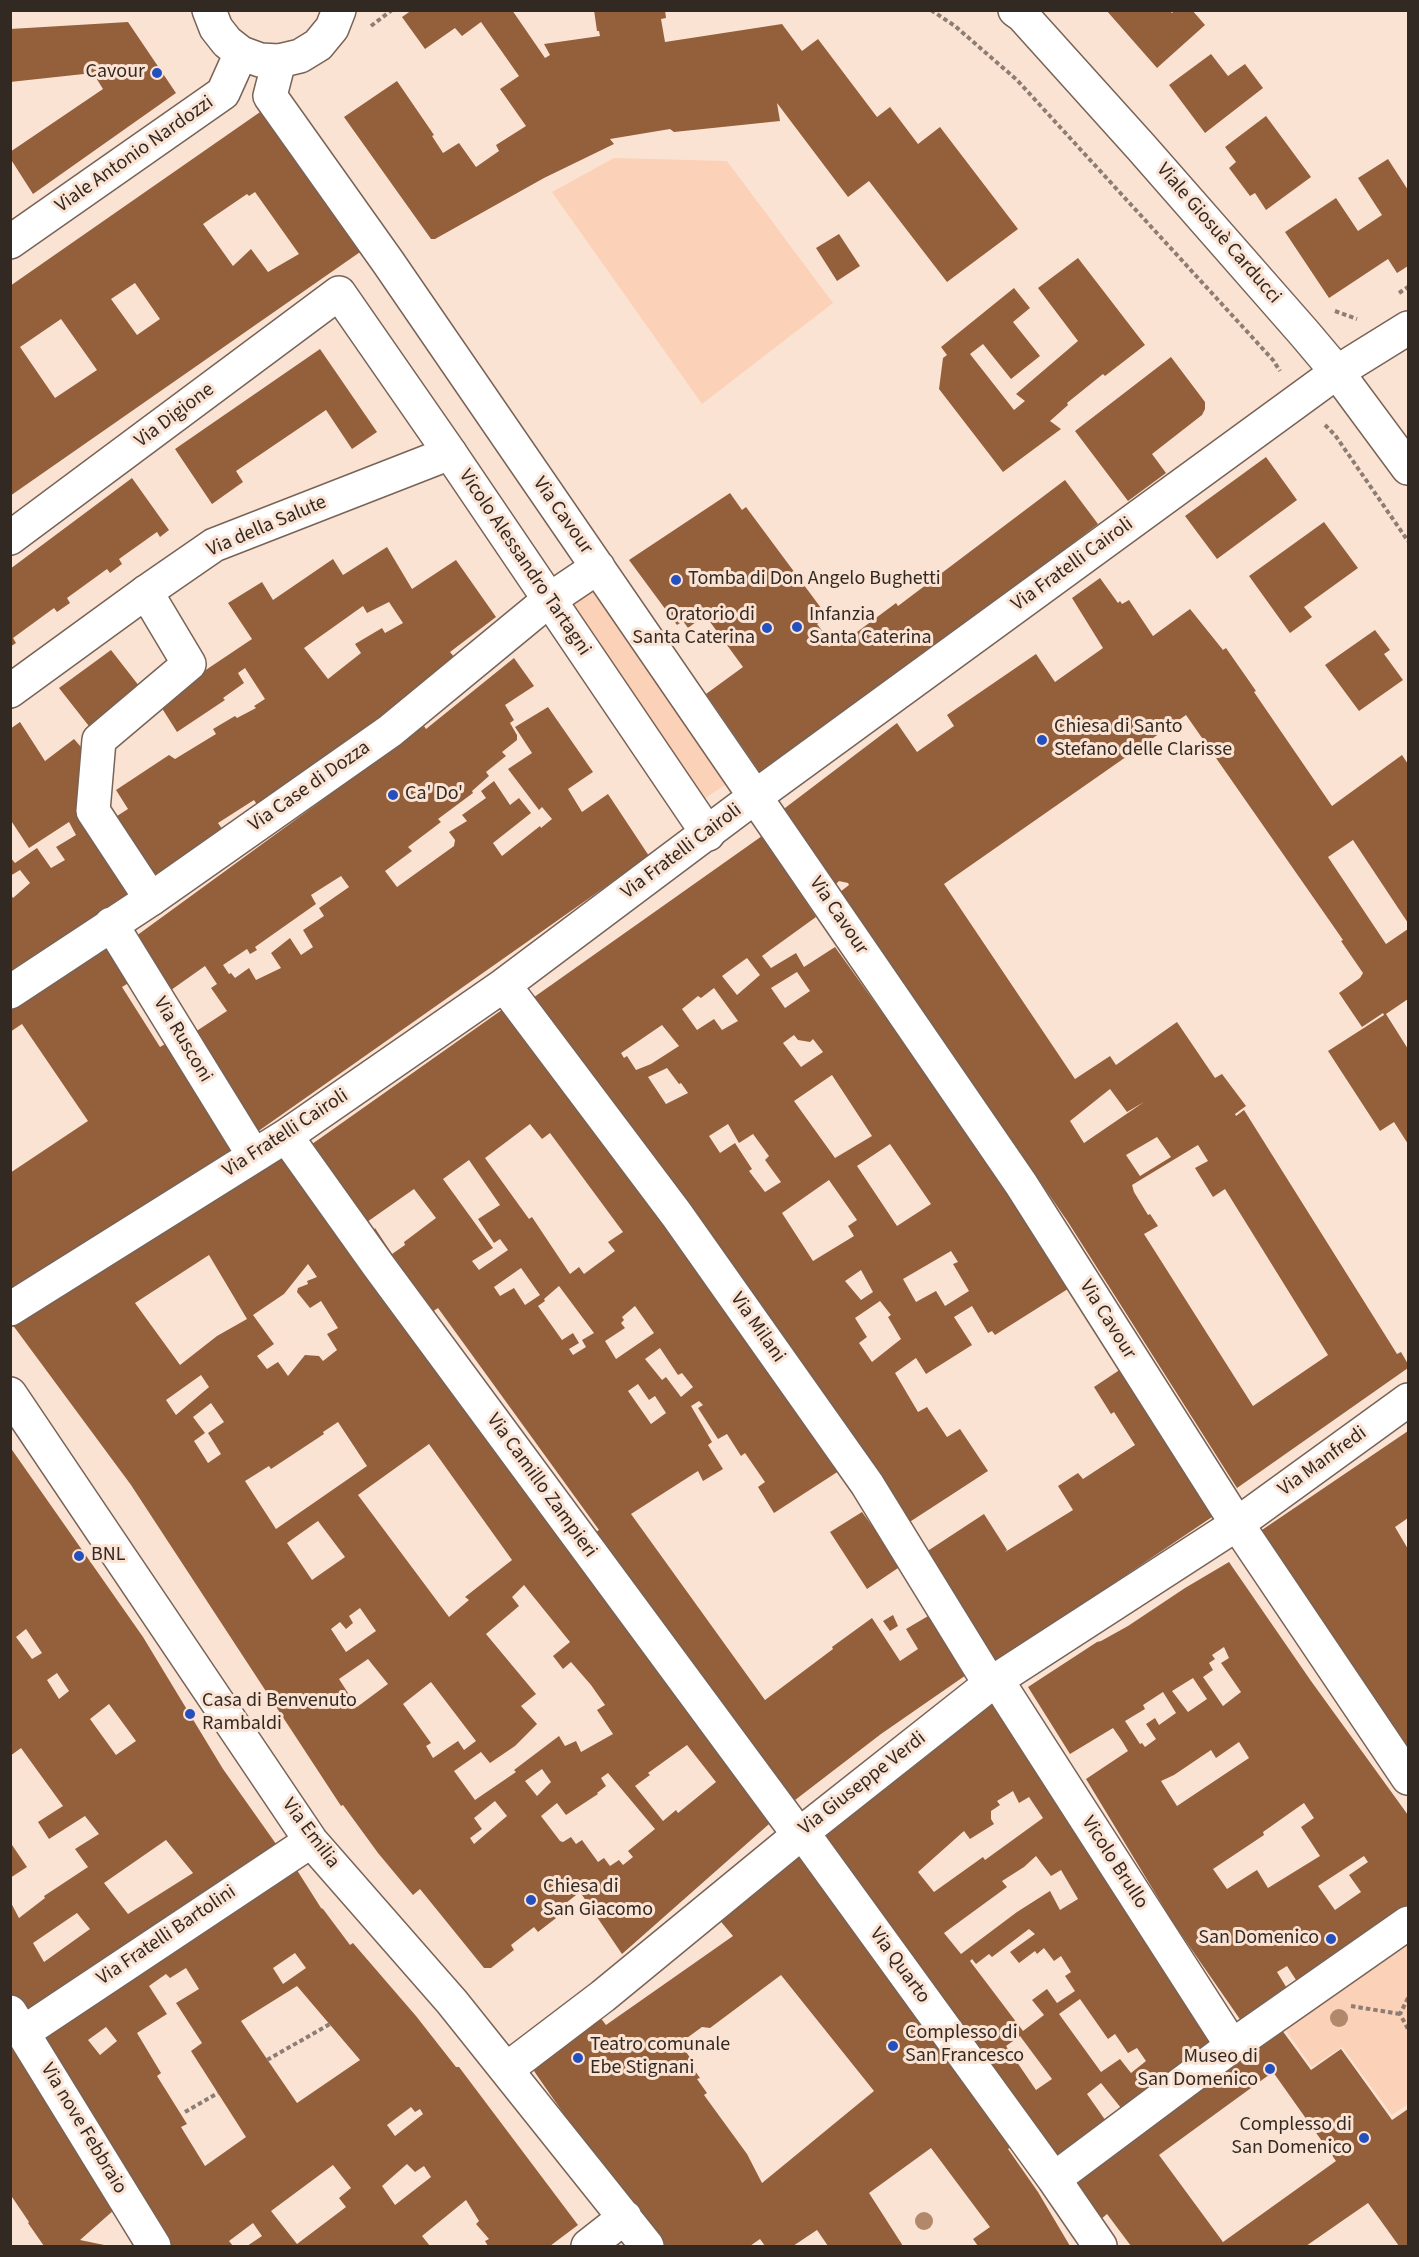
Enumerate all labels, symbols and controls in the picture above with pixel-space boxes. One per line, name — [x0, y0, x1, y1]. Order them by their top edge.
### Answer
place label: Cavour — [86, 61, 145, 85]
marker: Cavour — [150, 66, 164, 80]
street label: Viale Antonio Nardozzi — [51, 91, 219, 219]
street label: Viale Giosuè Carducci — [1150, 159, 1286, 309]
street label: Via Digione — [131, 378, 219, 454]
street label: Vicolo Alessandro Tartagni — [453, 465, 595, 661]
street label: Via Cavour — [527, 473, 597, 559]
street label: Via della Salute — [204, 491, 330, 563]
street label: Via Fratelli Cairoli — [1007, 513, 1139, 617]
place label: Tomba di Don Angelo Bughetti — [688, 568, 941, 592]
marker: Tomba di Don Angelo Bughetti — [669, 573, 683, 587]
place label: Oratorio di Santa Caterina — [632, 604, 755, 651]
place label: Infanzia Santa Caterina — [809, 604, 932, 651]
marker: Infanzia Santa Caterina — [790, 620, 804, 634]
marker: Oratorio di Santa Caterina — [760, 621, 774, 635]
place label: Chiesa di Santo Stefano delle Clarisse — [1054, 716, 1232, 763]
marker: Chiesa di Santo Stefano delle Clarisse — [1035, 733, 1049, 747]
street label: Via Case di Dozza — [245, 736, 375, 838]
place label: Ca' Do' — [405, 783, 463, 807]
marker: Ca' Do' — [386, 788, 400, 802]
street label: Via Fratelli Cairoli — [617, 799, 747, 905]
street label: Via Cavour — [803, 873, 873, 959]
street label: Via Rusconi — [147, 993, 217, 1087]
street label: Via Fratelli Cairoli — [219, 1085, 353, 1183]
street label: Via Cavour — [1073, 1276, 1141, 1364]
street label: Via Milani — [724, 1288, 790, 1368]
street label: Via Camillo Zampieri — [481, 1409, 601, 1563]
street label: Via Manfredi — [1274, 1422, 1372, 1502]
place label: BNL — [91, 1544, 125, 1568]
marker: BNL — [72, 1549, 86, 1563]
place label: Casa di Benvenuto Rambaldi — [202, 1690, 357, 1737]
marker: Casa di Benvenuto Rambaldi — [183, 1707, 197, 1721]
street label: Via Giuseppe Verdi — [795, 1727, 931, 1841]
street label: Via Emilia — [276, 1794, 344, 1874]
street label: Vicolo Brullo — [1075, 1812, 1153, 1914]
place label: Chiesa di San Giacomo — [543, 1876, 653, 1923]
street label: Via Fratelli Bartolini — [93, 1881, 241, 1991]
marker: Chiesa di San Giacomo — [524, 1893, 538, 1907]
street label: Via Quarto — [863, 1923, 935, 2009]
place label: San Domenico — [1198, 1927, 1319, 1951]
marker: San Domenico — [1324, 1932, 1338, 1946]
place label: Complesso di San Francesco — [905, 2022, 1024, 2069]
place label: Teatro comunale Ebe Stignani — [590, 2034, 730, 2081]
marker: Complesso di San Francesco — [886, 2039, 900, 2053]
place label: Museo di San Domenico — [1137, 2046, 1258, 2093]
marker: Teatro comunale Ebe Stignani — [571, 2051, 585, 2065]
street label: Via nove Febbraio — [35, 2059, 131, 2199]
marker: Museo di San Domenico — [1263, 2062, 1277, 2076]
place label: Complesso di San Domenico — [1231, 2114, 1352, 2161]
marker: Complesso di San Domenico — [1357, 2131, 1371, 2145]

